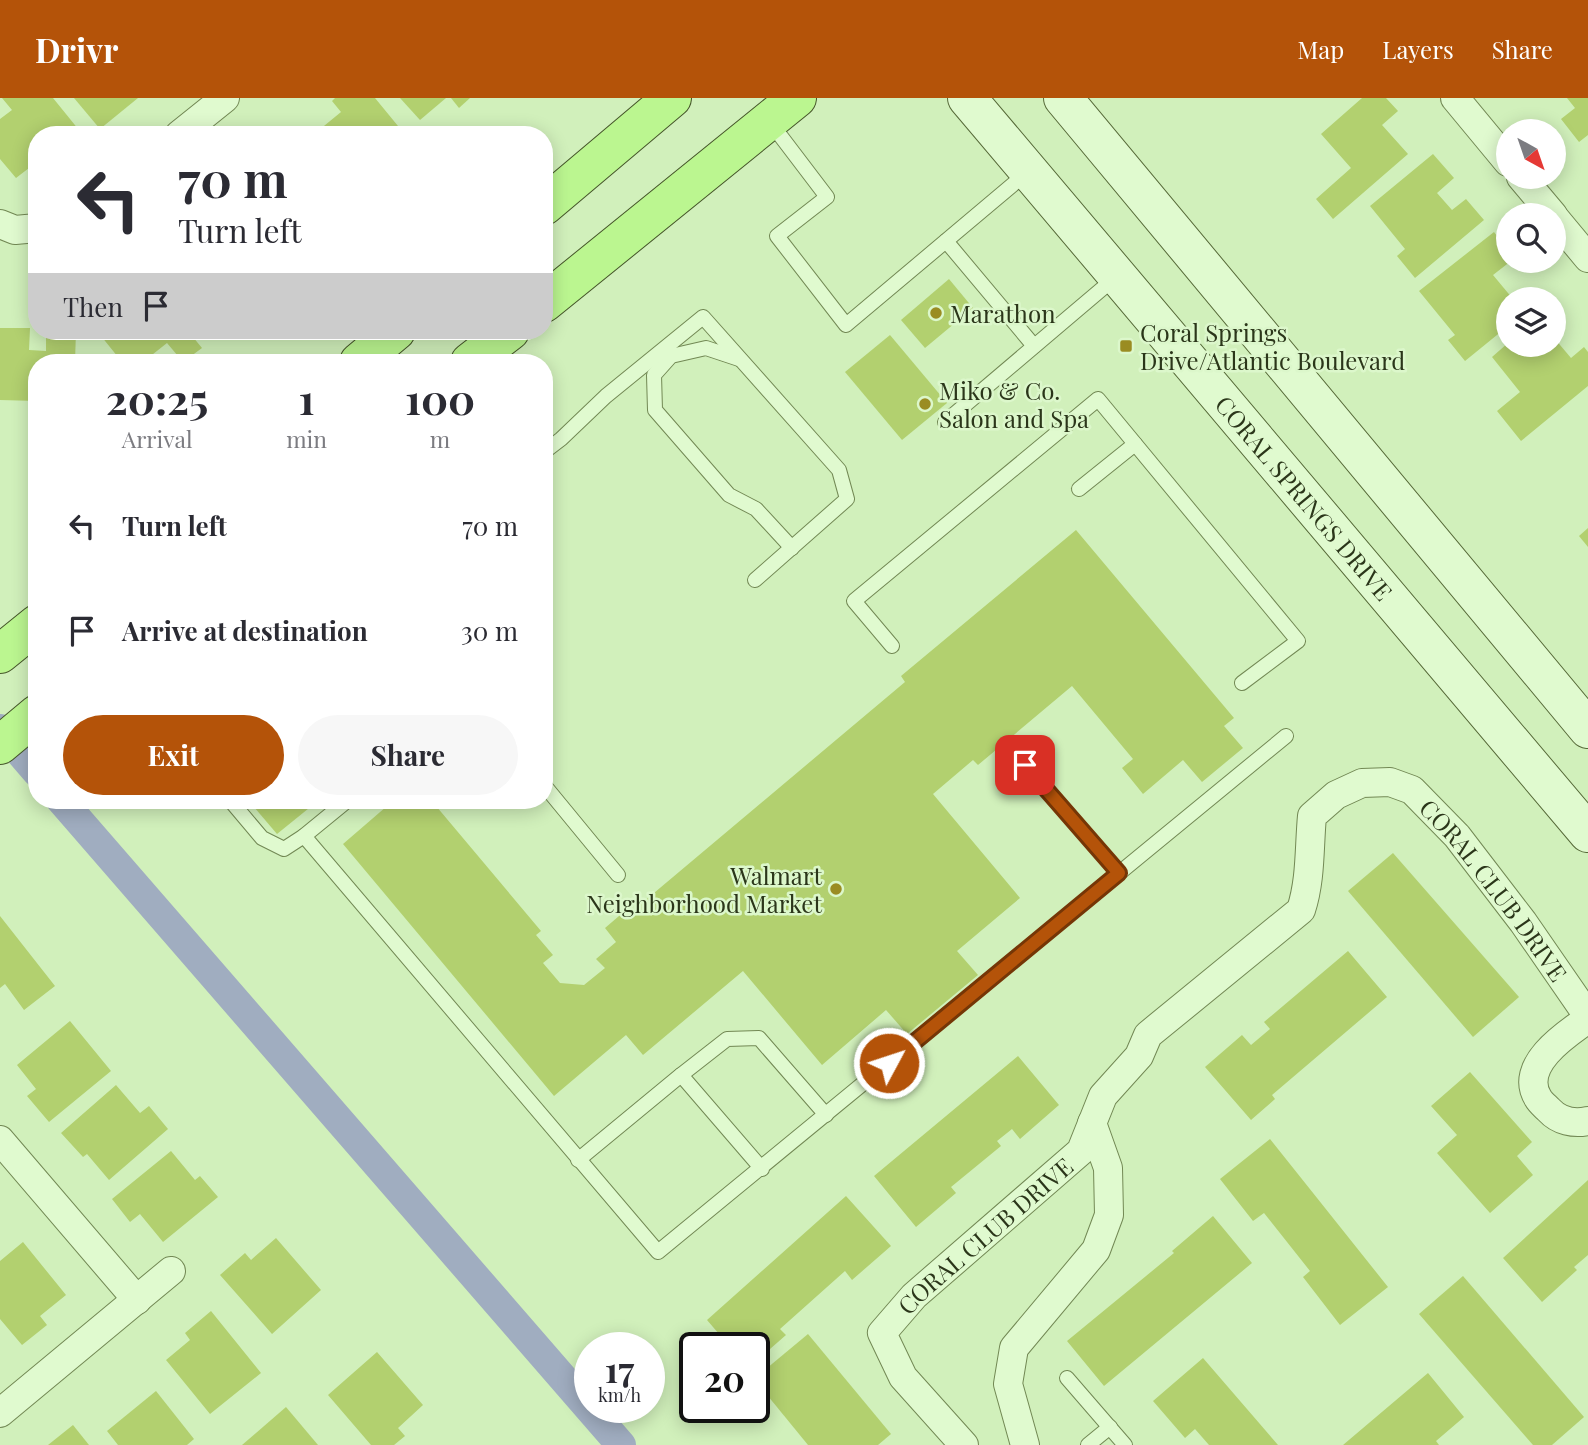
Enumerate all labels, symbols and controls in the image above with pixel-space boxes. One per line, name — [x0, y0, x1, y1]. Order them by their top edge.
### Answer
text: Drivr — [35, 27, 118, 71]
text: Map — [1298, 33, 1344, 65]
text: Layers — [1382, 33, 1454, 65]
text: Share — [1492, 33, 1553, 65]
north arrow — [1496, 119, 1566, 189]
map controls — [1496, 119, 1566, 357]
text: 70 m — [178, 145, 288, 210]
icon: left — [63, 154, 154, 245]
button: search — [1496, 203, 1566, 273]
text: Turn left — [178, 208, 302, 251]
icon: arrive — [137, 287, 175, 325]
button: layers — [1496, 287, 1566, 357]
text: Then — [63, 289, 123, 324]
place label: Marathon — [950, 297, 1055, 329]
marker: Marathon — [928, 305, 944, 321]
place label: Coral Springs Drive/Atlantic Boulevard — [1140, 316, 1405, 376]
marker: Coral Springs Drive/Atlantic Boulevard — [1118, 338, 1134, 354]
text: 20:25 — [106, 370, 208, 426]
text: 1 — [299, 370, 315, 426]
text: 100 — [405, 370, 475, 426]
place label: Miko & Co. Salon and Spa — [939, 374, 1089, 434]
street label: CORAL SPRINGS DRIVE — [1209, 389, 1400, 606]
marker: Miko & Co. Salon and Spa — [917, 396, 933, 412]
text: Arrival — [122, 423, 192, 454]
text: min — [286, 423, 327, 454]
text: m — [430, 423, 450, 454]
icon: left — [63, 507, 101, 545]
text: Turn left — [122, 508, 227, 543]
text: 70 m — [462, 508, 518, 543]
icon: arrive — [63, 612, 101, 650]
text: Arrive at destination — [122, 613, 368, 648]
text: 30 m — [461, 613, 518, 648]
button: Exit — [63, 715, 284, 795]
button: Share — [298, 715, 518, 795]
pin — [995, 735, 1055, 795]
icon: arrive — [1006, 746, 1044, 784]
street label: CORAL CLUB DRIVE — [1413, 792, 1575, 987]
place label: Walmart Neighborhood Market — [586, 859, 822, 919]
marker: Walmart Neighborhood Market — [828, 881, 844, 897]
position arrow — [852, 1026, 926, 1100]
street label: CORAL CLUB DRIVE — [890, 1150, 1079, 1320]
speed limit sign: 20 — [679, 1332, 770, 1423]
text: 17 — [605, 1345, 634, 1392]
text: km/h — [598, 1383, 641, 1407]

